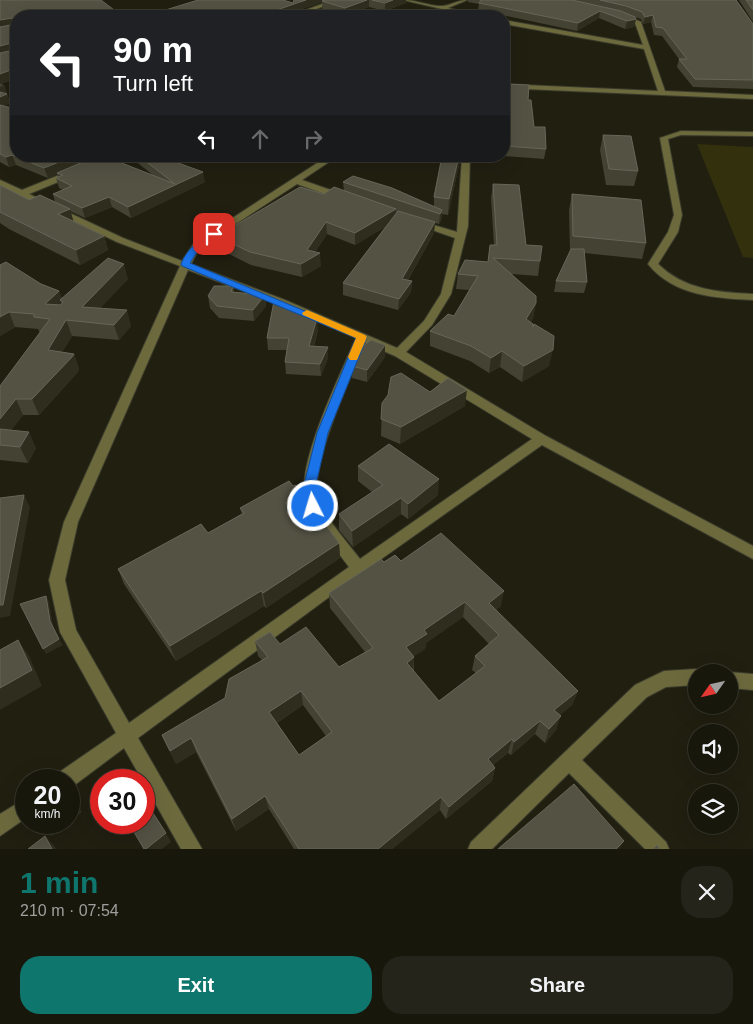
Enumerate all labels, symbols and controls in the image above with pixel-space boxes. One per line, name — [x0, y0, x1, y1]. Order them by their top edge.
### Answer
icon: left — [30, 30, 95, 95]
text: 90 m — [113, 30, 193, 69]
text: Turn left — [113, 71, 193, 96]
icon: left — [193, 125, 221, 153]
icon: ahead — [246, 125, 274, 153]
icon: right — [299, 125, 327, 153]
pin — [193, 213, 235, 255]
icon: arrive — [200, 220, 228, 248]
position arrow — [286, 479, 338, 531]
north arrow — [688, 664, 738, 714]
map controls — [688, 664, 738, 834]
button: sound — [688, 724, 738, 774]
speed limit sign: 30 — [90, 769, 155, 834]
text: 20 — [34, 781, 61, 809]
button: layers — [688, 784, 738, 834]
text: km/h — [34, 807, 61, 821]
text: 1 min — [20, 866, 98, 899]
button: close — [681, 866, 733, 918]
text: 210 m · 07:54 — [20, 902, 119, 919]
button: Exit — [20, 956, 372, 1014]
button: Share — [382, 956, 733, 1014]

